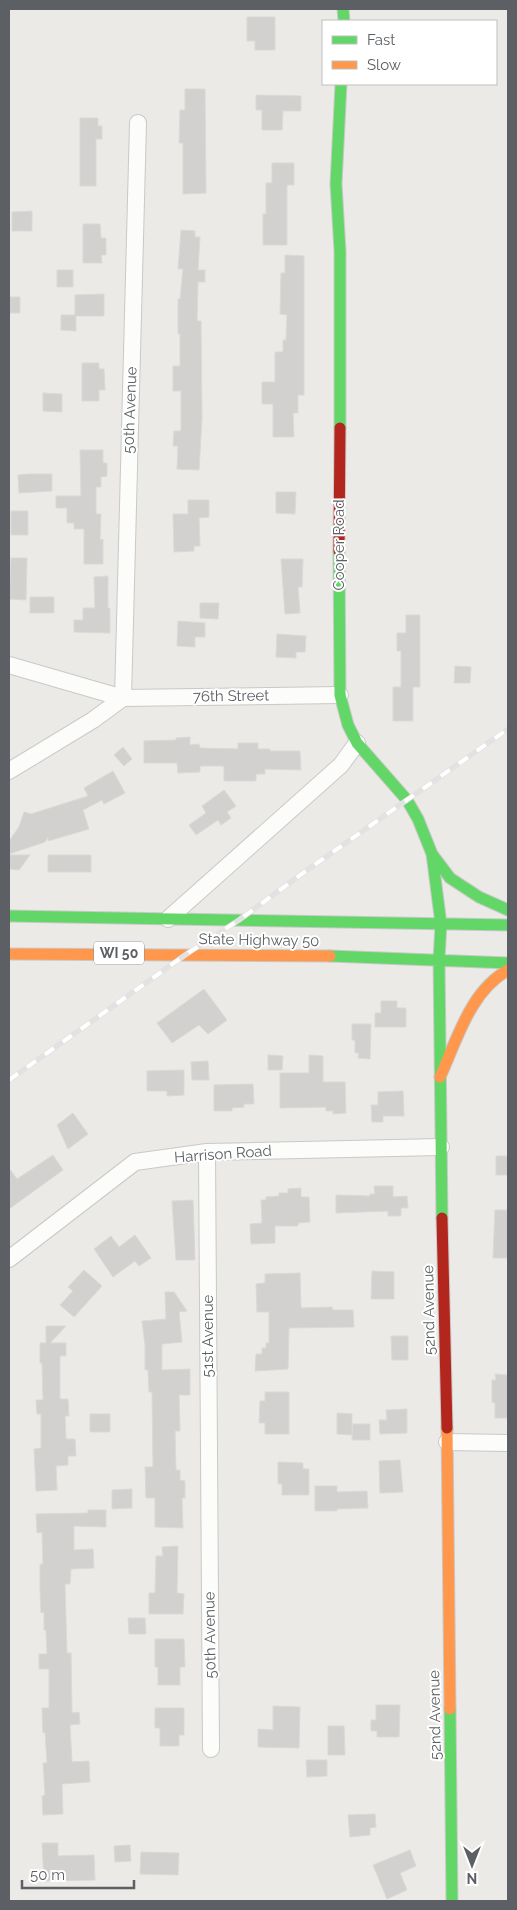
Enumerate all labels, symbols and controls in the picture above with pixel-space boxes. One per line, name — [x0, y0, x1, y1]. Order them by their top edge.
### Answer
legend — [322, 20, 497, 85]
text: Fast — [367, 31, 395, 49]
text: Slow — [367, 56, 401, 74]
street label: 50th Avenue — [119, 366, 141, 454]
street label: Cooper Road — [330, 500, 348, 590]
street label: 76th Street — [193, 686, 269, 706]
street label: State Highway 50 — [199, 930, 319, 950]
road number: WI 50 — [94, 941, 144, 964]
street label: Harrison Road — [174, 1142, 272, 1166]
street label: 52nd Avenue — [419, 1265, 439, 1355]
street label: 51st Avenue — [199, 1294, 217, 1377]
street label: 50th Avenue — [200, 1591, 220, 1679]
street label: 52nd Avenue — [425, 1670, 445, 1760]
north arrow — [447, 1840, 497, 1890]
scale bar — [22, 1858, 135, 1890]
text: 50 m — [30, 1866, 65, 1884]
text: N — [467, 1870, 477, 1886]

